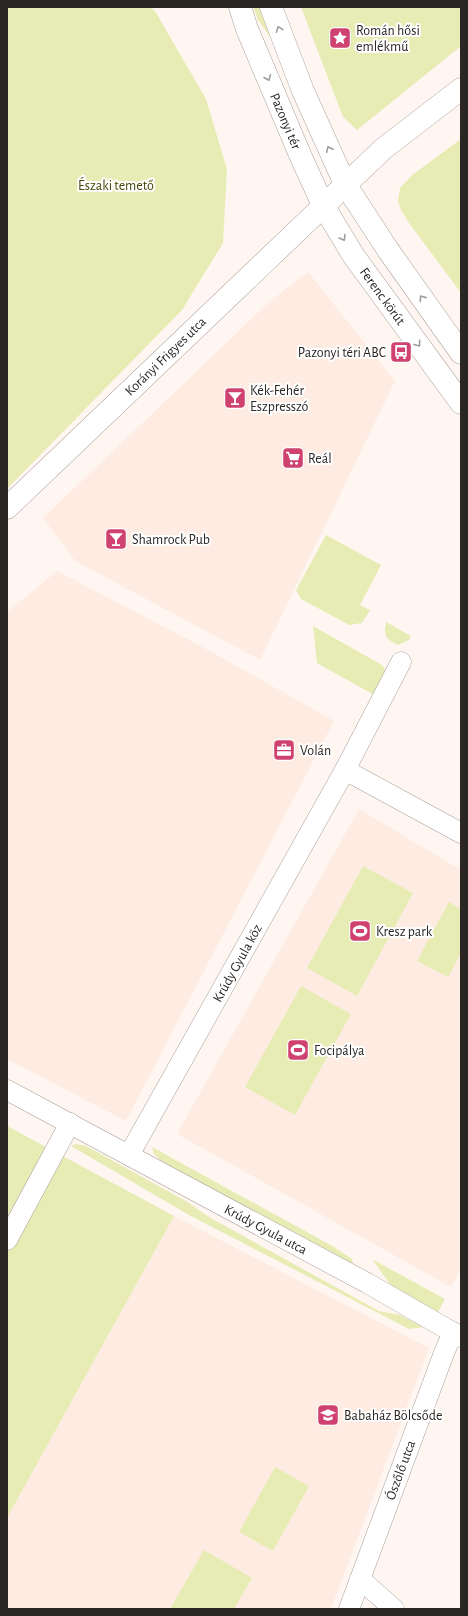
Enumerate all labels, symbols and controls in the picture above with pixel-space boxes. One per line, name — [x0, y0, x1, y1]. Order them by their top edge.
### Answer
place label: Román hősi emlékmű — [356, 24, 420, 54]
one-way arrow — [276, 25, 284, 32]
place icon: Román hősi emlékmű — [327, 25, 353, 51]
one-way arrow — [263, 74, 271, 81]
street label: Pazonyi tér — [267, 91, 303, 152]
one-way arrow — [326, 146, 334, 153]
park label: Északi temető — [78, 176, 154, 193]
one-way arrow — [338, 234, 345, 241]
street label: Ferenc körút — [357, 265, 408, 328]
one-way arrow — [419, 295, 427, 302]
street label: Korányi Frigyes utca — [123, 314, 209, 399]
bus stop icon: Pazonyi téri ABC — [388, 339, 414, 365]
one-way arrow — [413, 340, 420, 347]
place label: Pazonyi téri ABC — [298, 346, 386, 360]
place label: Kék-Fehér Eszpresszó — [250, 384, 309, 414]
bar icon: Kék-Fehér Eszpresszó — [222, 385, 248, 411]
supermarket icon: Reál — [280, 445, 306, 471]
place label: Reál — [308, 452, 332, 466]
bar icon: Shamrock Pub — [103, 526, 129, 552]
place label: Shamrock Pub — [132, 533, 210, 547]
office icon: Volán — [271, 737, 297, 763]
place label: Volán — [300, 744, 331, 758]
sports icon: Kresz park — [347, 918, 373, 944]
street label: Krúdy Gyula köz — [211, 922, 265, 1005]
place label: Kresz park — [376, 925, 433, 939]
sports icon: Focipálya — [285, 1037, 311, 1063]
place label: Focipálya — [314, 1044, 365, 1058]
street label: Krúdy Gyula utca — [222, 1202, 310, 1258]
school or university icon: Babaház Bölcsőde — [315, 1402, 341, 1428]
place label: Babaház Bölcsőde — [344, 1409, 442, 1423]
street label: Ószőlő utca — [381, 1437, 418, 1502]

